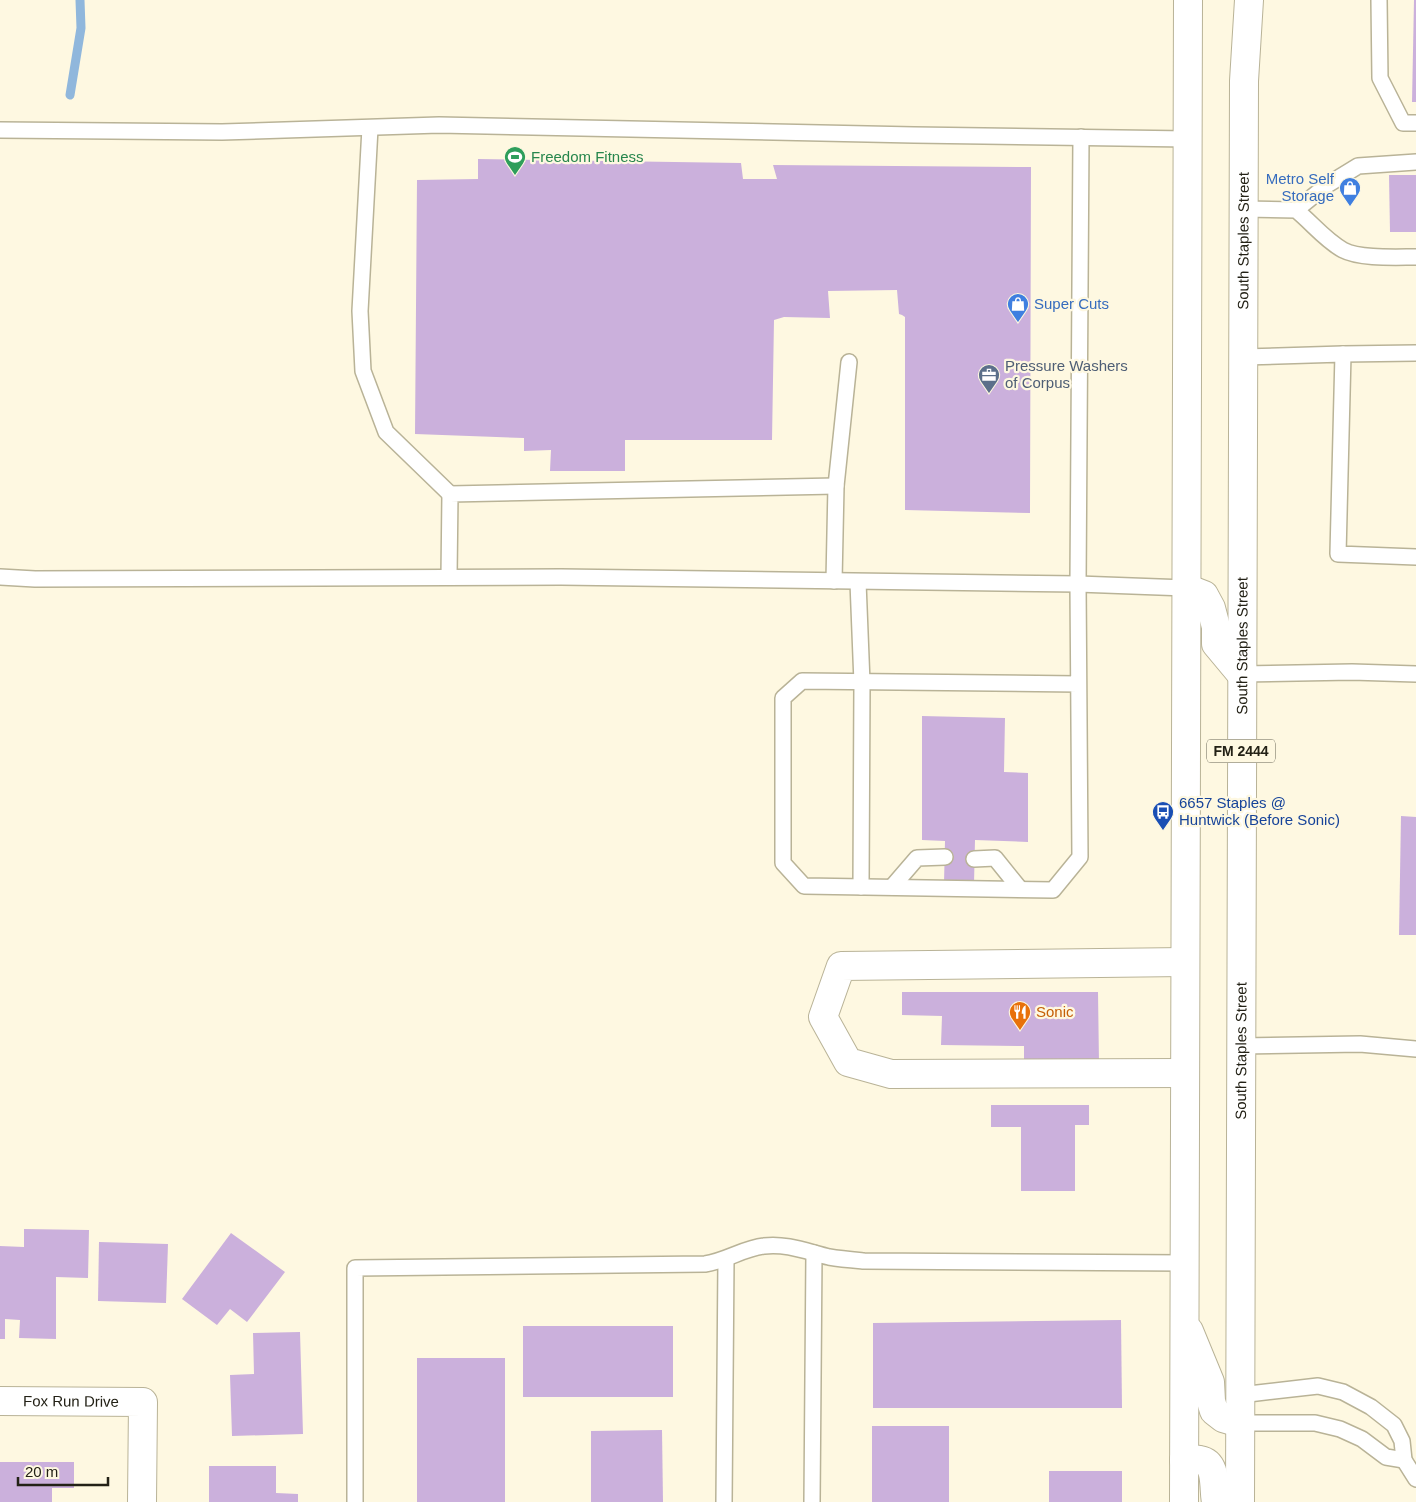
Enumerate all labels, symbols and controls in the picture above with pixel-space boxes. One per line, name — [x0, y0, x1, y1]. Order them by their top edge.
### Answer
sports icon: Freedom Fitness — [503, 145, 527, 176]
place label: Freedom Fitness — [531, 148, 644, 165]
place label: Metro Self Storage — [1266, 170, 1335, 204]
street label: South Staples Street — [1234, 171, 1252, 310]
shop icon: Metro Self Storage — [1338, 176, 1362, 207]
shop icon: Super Cuts — [1006, 292, 1030, 323]
place label: Super Cuts — [1034, 295, 1109, 312]
place label: Pressure Washers of Corpus — [1005, 357, 1128, 391]
office icon: Pressure Washers of Corpus — [977, 363, 1001, 394]
street label: South Staples Street — [1233, 576, 1251, 715]
road number: FM 2444 — [1207, 739, 1275, 762]
place label: 6657 Staples @ Huntwick (Before Sonic) — [1179, 794, 1340, 828]
bus stop icon: 6657 Staples @ Huntwick (Before Sonic) — [1151, 800, 1175, 831]
street label: South Staples Street — [1232, 981, 1249, 1120]
restaurant icon: Sonic — [1008, 1000, 1032, 1031]
place label: Sonic — [1036, 1003, 1074, 1020]
street label: Fox Run Drive — [23, 1392, 119, 1410]
scale bar — [18, 1454, 108, 1486]
text: 20 m — [25, 1463, 58, 1480]

